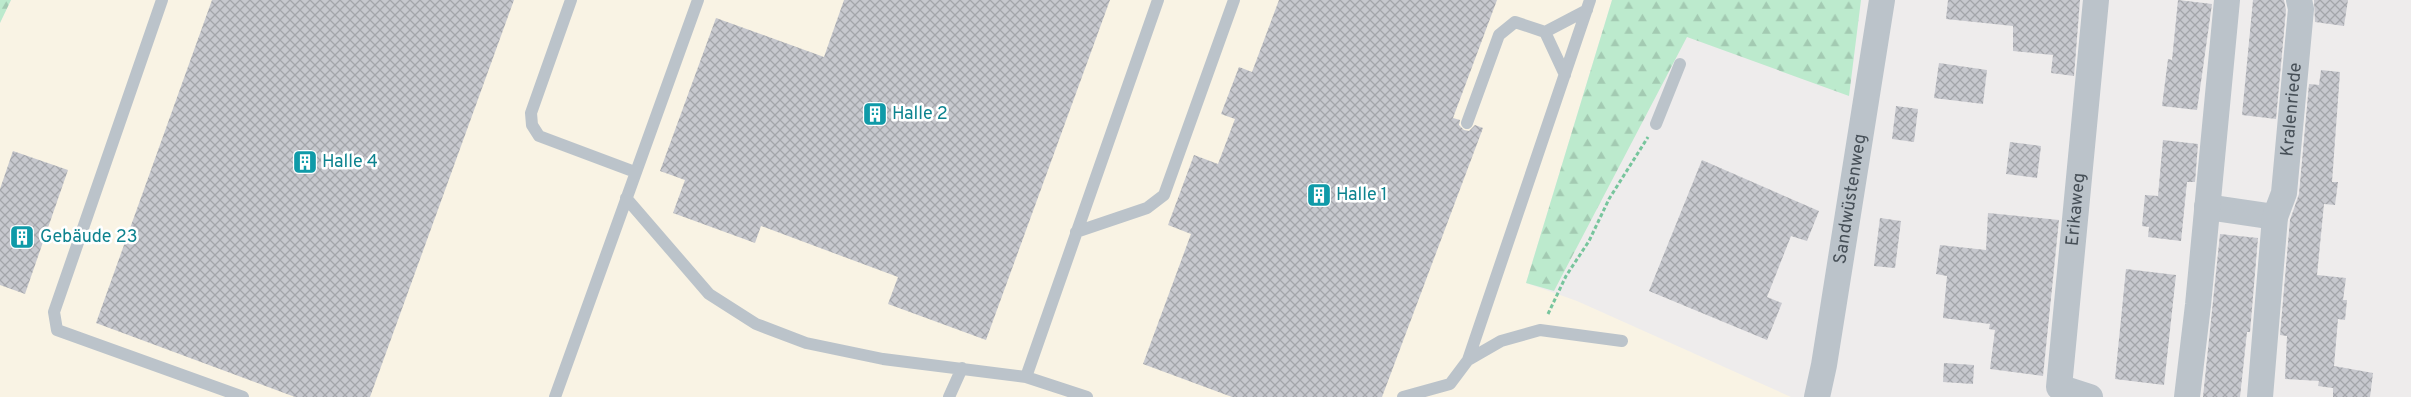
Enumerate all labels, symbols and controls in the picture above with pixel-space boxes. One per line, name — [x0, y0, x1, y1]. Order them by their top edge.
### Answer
street label: Kralenriede — [2276, 62, 2307, 158]
building icon: Halle 2 — [862, 101, 888, 127]
place label: Halle 2 — [892, 103, 948, 126]
street label: Sandwüstenweg — [1829, 132, 1872, 266]
building icon: Halle 4 — [292, 149, 318, 175]
place label: Halle 4 — [322, 151, 378, 174]
street label: Erikaweg — [2061, 172, 2091, 247]
building icon: Halle 1 — [1306, 182, 1332, 208]
place label: Halle 1 — [1336, 184, 1388, 207]
building icon: Gebäude 23 — [9, 224, 35, 250]
place label: Gebäude 23 — [40, 226, 138, 249]

